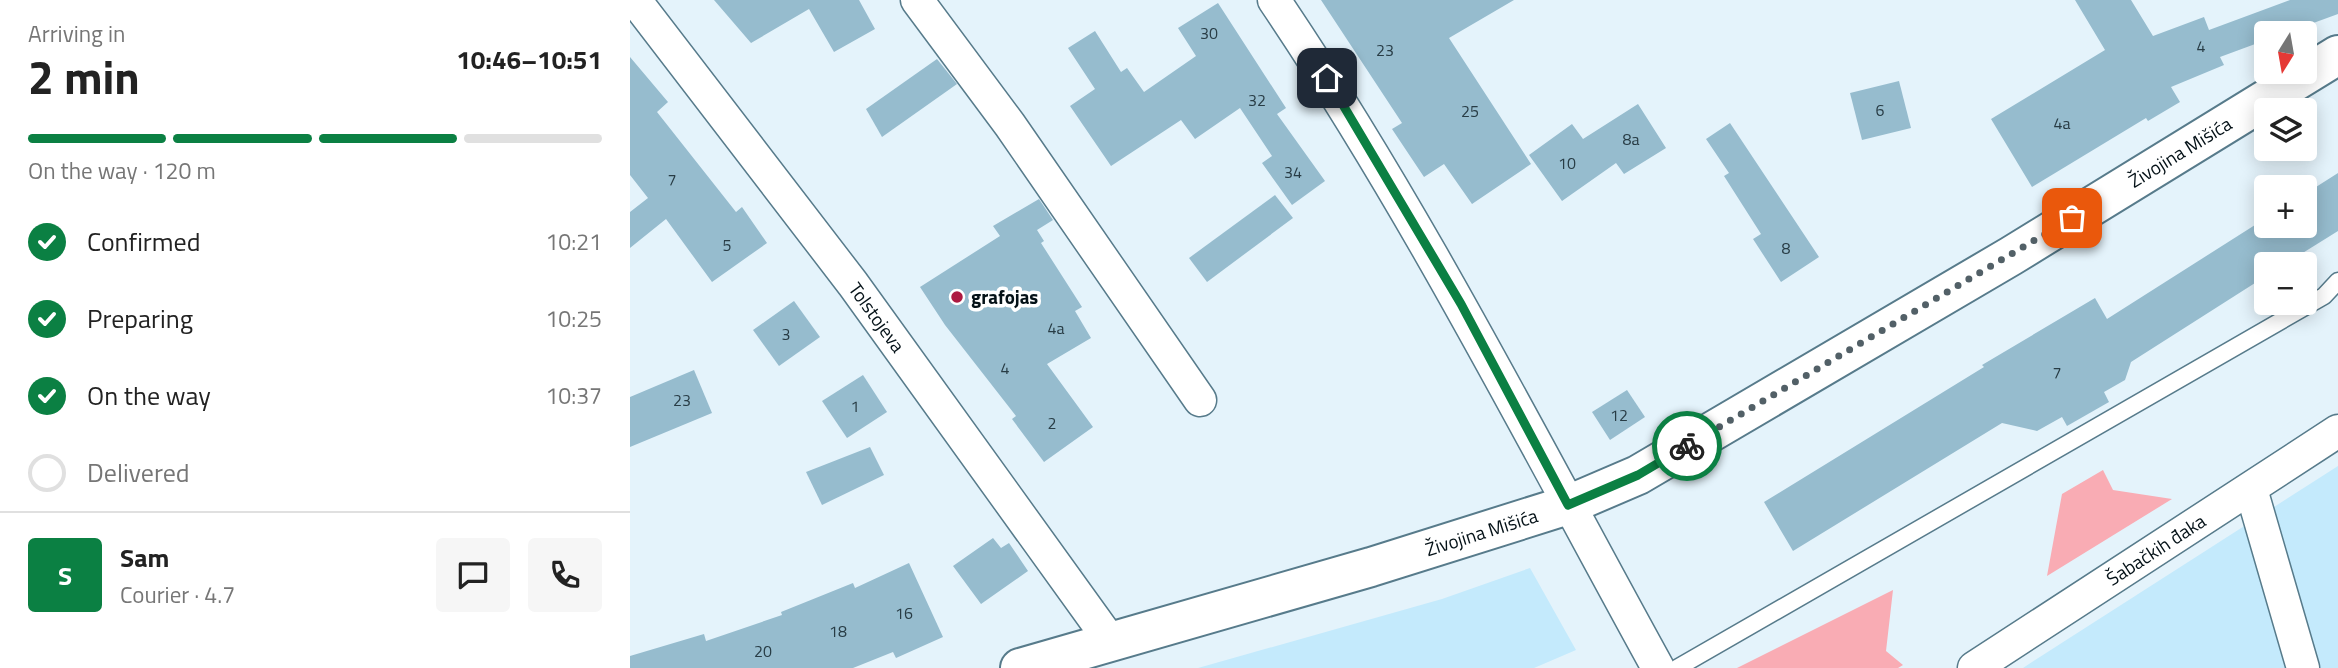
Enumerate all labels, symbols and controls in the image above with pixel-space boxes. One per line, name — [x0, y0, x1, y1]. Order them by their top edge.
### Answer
text: Arriving in — [28, 16, 125, 51]
house number: 30 — [1200, 21, 1218, 45]
north arrow — [2254, 21, 2317, 84]
map controls — [2254, 21, 2317, 315]
house number: 4 — [2197, 34, 2206, 58]
house number: 23 — [1376, 38, 1394, 62]
text: 10:46–10:51 — [456, 40, 602, 79]
text: 2 min — [28, 42, 140, 112]
pin — [1297, 48, 1357, 108]
icon: home — [1308, 59, 1346, 97]
house number: 32 — [1248, 88, 1266, 112]
house number: 6 — [1876, 98, 1885, 122]
button: layers — [2254, 98, 2317, 161]
house number: 25 — [1461, 99, 1479, 123]
street label: Živojina Mišića — [2123, 108, 2238, 194]
house number: 4a — [2054, 111, 2070, 135]
house number: 8a — [1623, 127, 1639, 151]
house number: 10 — [1558, 151, 1576, 175]
text: On the way · 120 m — [28, 153, 216, 188]
house number: 34 — [1284, 160, 1302, 184]
house number: 7 — [668, 167, 676, 191]
button: + — [2254, 175, 2317, 238]
pin — [2042, 188, 2102, 248]
icon: bag — [2053, 199, 2091, 237]
text: Confirmed — [87, 222, 201, 261]
icon: check — [28, 223, 66, 261]
text: 10:21 — [545, 224, 602, 259]
house number: 5 — [723, 233, 732, 257]
house number: 8 — [1782, 236, 1791, 260]
button: − — [2254, 252, 2317, 315]
street label: Tolstojeva — [842, 276, 913, 358]
place label: grafojas — [971, 282, 1038, 311]
marker: grafojas — [949, 289, 965, 305]
text: Preparing — [87, 299, 193, 338]
icon: check — [28, 300, 66, 338]
text: 10:25 — [545, 301, 602, 336]
house number: 4a — [1048, 316, 1064, 340]
house number: 3 — [782, 322, 790, 346]
house number: 4 — [1001, 356, 1010, 380]
house number: 7 — [2053, 360, 2061, 384]
text: On the way — [87, 376, 211, 415]
icon: check — [28, 377, 66, 415]
text: 10:37 — [545, 378, 602, 413]
house number: 23 — [673, 388, 691, 412]
house number: 1 — [851, 394, 859, 418]
house number: 12 — [1610, 403, 1628, 427]
house number: 2 — [1048, 411, 1056, 435]
courier — [1652, 411, 1722, 481]
icon: bike — [1668, 427, 1706, 465]
text: Delivered — [87, 453, 190, 492]
street label: Živojina Mišića — [1421, 500, 1542, 563]
street label: Šabačkih đaka — [2100, 506, 2211, 592]
text: Sam — [120, 538, 169, 577]
button: chat — [436, 538, 510, 612]
button: phone — [528, 538, 602, 612]
text: S — [58, 556, 72, 595]
text: Courier · 4.7 — [120, 577, 235, 612]
house number: 16 — [895, 601, 913, 625]
house number: 18 — [829, 619, 847, 643]
house number: 20 — [754, 639, 772, 663]

